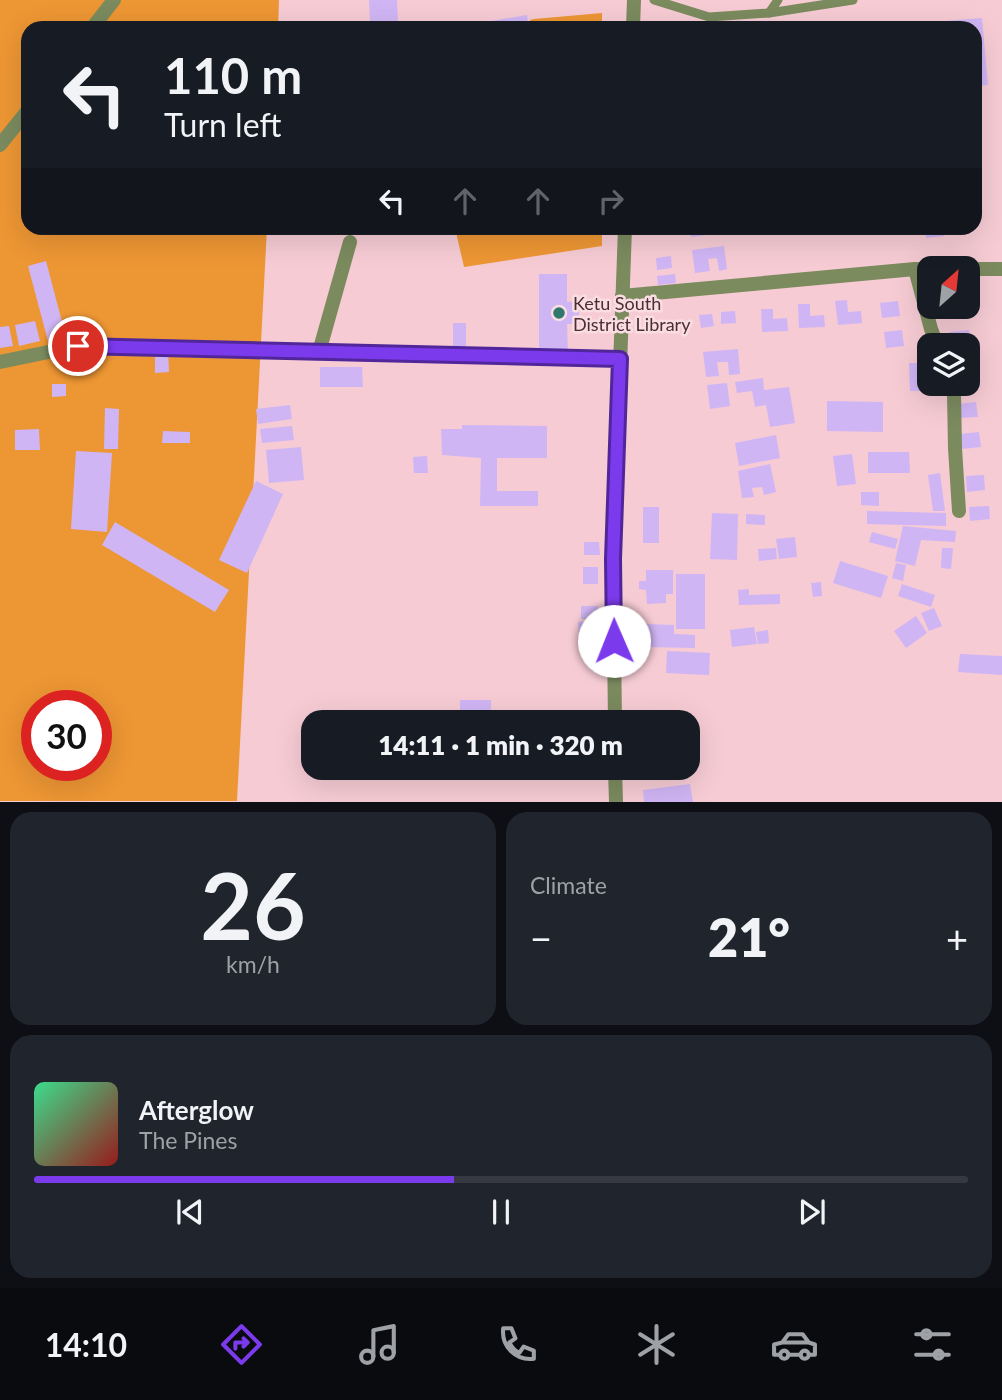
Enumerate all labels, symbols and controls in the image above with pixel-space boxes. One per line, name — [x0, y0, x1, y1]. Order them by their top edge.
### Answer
text: 110 m — [164, 46, 302, 104]
icon: left — [49, 49, 140, 140]
text: Turn left — [164, 105, 281, 144]
icon: left — [373, 182, 411, 220]
icon: ahead — [446, 182, 484, 220]
icon: ahead — [519, 182, 557, 220]
icon: right — [592, 182, 630, 220]
north arrow — [917, 256, 980, 318]
map controls — [917, 256, 980, 396]
place label: Ketu South District Library — [573, 292, 691, 335]
marker: Ketu South District Library — [551, 305, 567, 321]
pin — [48, 316, 108, 376]
icon: arrive — [59, 327, 97, 365]
button: layers — [917, 333, 980, 396]
position arrow — [577, 604, 651, 678]
speed limit sign: 30 — [21, 690, 112, 781]
text: 14:11 · 1 min · 320 m — [378, 729, 623, 761]
text: 26 — [200, 850, 306, 959]
text: Climate — [530, 871, 607, 899]
text: 21° — [708, 906, 790, 968]
text: − — [530, 915, 552, 961]
text: + — [946, 915, 968, 961]
text: km/h — [226, 950, 280, 978]
text: Afterglow — [139, 1094, 254, 1126]
text: The Pines — [139, 1126, 237, 1154]
icon: previous — [171, 1193, 209, 1231]
icon: pause — [482, 1193, 520, 1231]
icon: next — [793, 1193, 831, 1231]
icon: directions — [217, 1320, 266, 1369]
icon: music — [355, 1320, 404, 1369]
icon: phone — [493, 1320, 542, 1369]
icon: climate — [632, 1320, 681, 1369]
icon: car — [770, 1320, 819, 1369]
icon: filters — [908, 1320, 957, 1369]
text: 14:10 — [45, 1325, 127, 1364]

